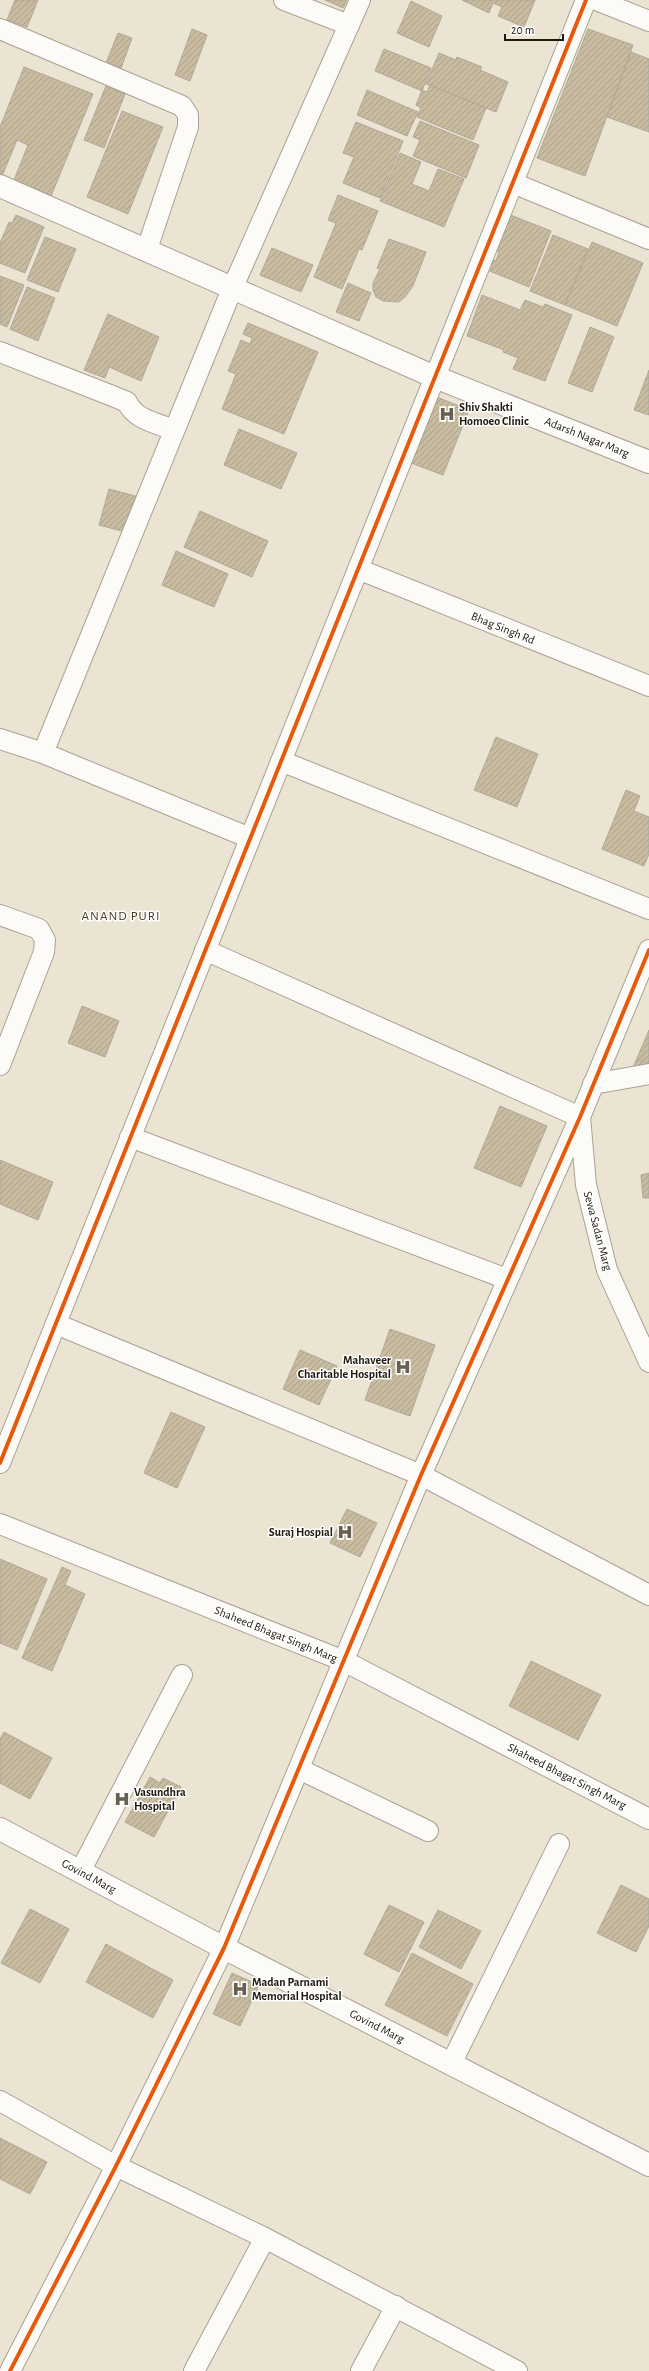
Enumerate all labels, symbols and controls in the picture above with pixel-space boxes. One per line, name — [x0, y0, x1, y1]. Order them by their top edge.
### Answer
scale bar — [505, 16, 563, 42]
text: 20 m — [511, 24, 534, 36]
place label: Shiv Shakti Homoeo Clinic — [459, 401, 529, 427]
hospital icon: Shiv Shakti Homoeo Clinic — [438, 405, 456, 423]
street label: Adarsh Nagar Marg — [543, 415, 631, 459]
street label: Bhag Singh Rd — [470, 610, 536, 646]
district label: ANAND PURI — [82, 910, 160, 923]
street label: Sewa Sadan Marg — [582, 1190, 614, 1272]
place label: Mahaveer Charitable Hospital — [298, 1354, 392, 1380]
hospital icon: Mahaveer Charitable Hospital — [394, 1358, 412, 1376]
hospital icon: Suraj Hospial — [336, 1523, 354, 1541]
place label: Suraj Hospial — [269, 1526, 333, 1539]
street label: Shaheed Bhagat Singh Marg — [213, 1604, 339, 1664]
street label: Shaheed Bhagat Singh Marg — [506, 1741, 628, 1811]
place label: Vasundhra Hospital — [134, 1786, 186, 1812]
hospital icon: Vasundhra Hospital — [113, 1790, 131, 1808]
street label: Govind Marg — [60, 1857, 118, 1895]
place label: Madan Parnami Memorial Hospital — [252, 1976, 342, 2002]
hospital icon: Madan Parnami Memorial Hospital — [231, 1980, 249, 1998]
street label: Govind Marg — [348, 2007, 406, 2045]

